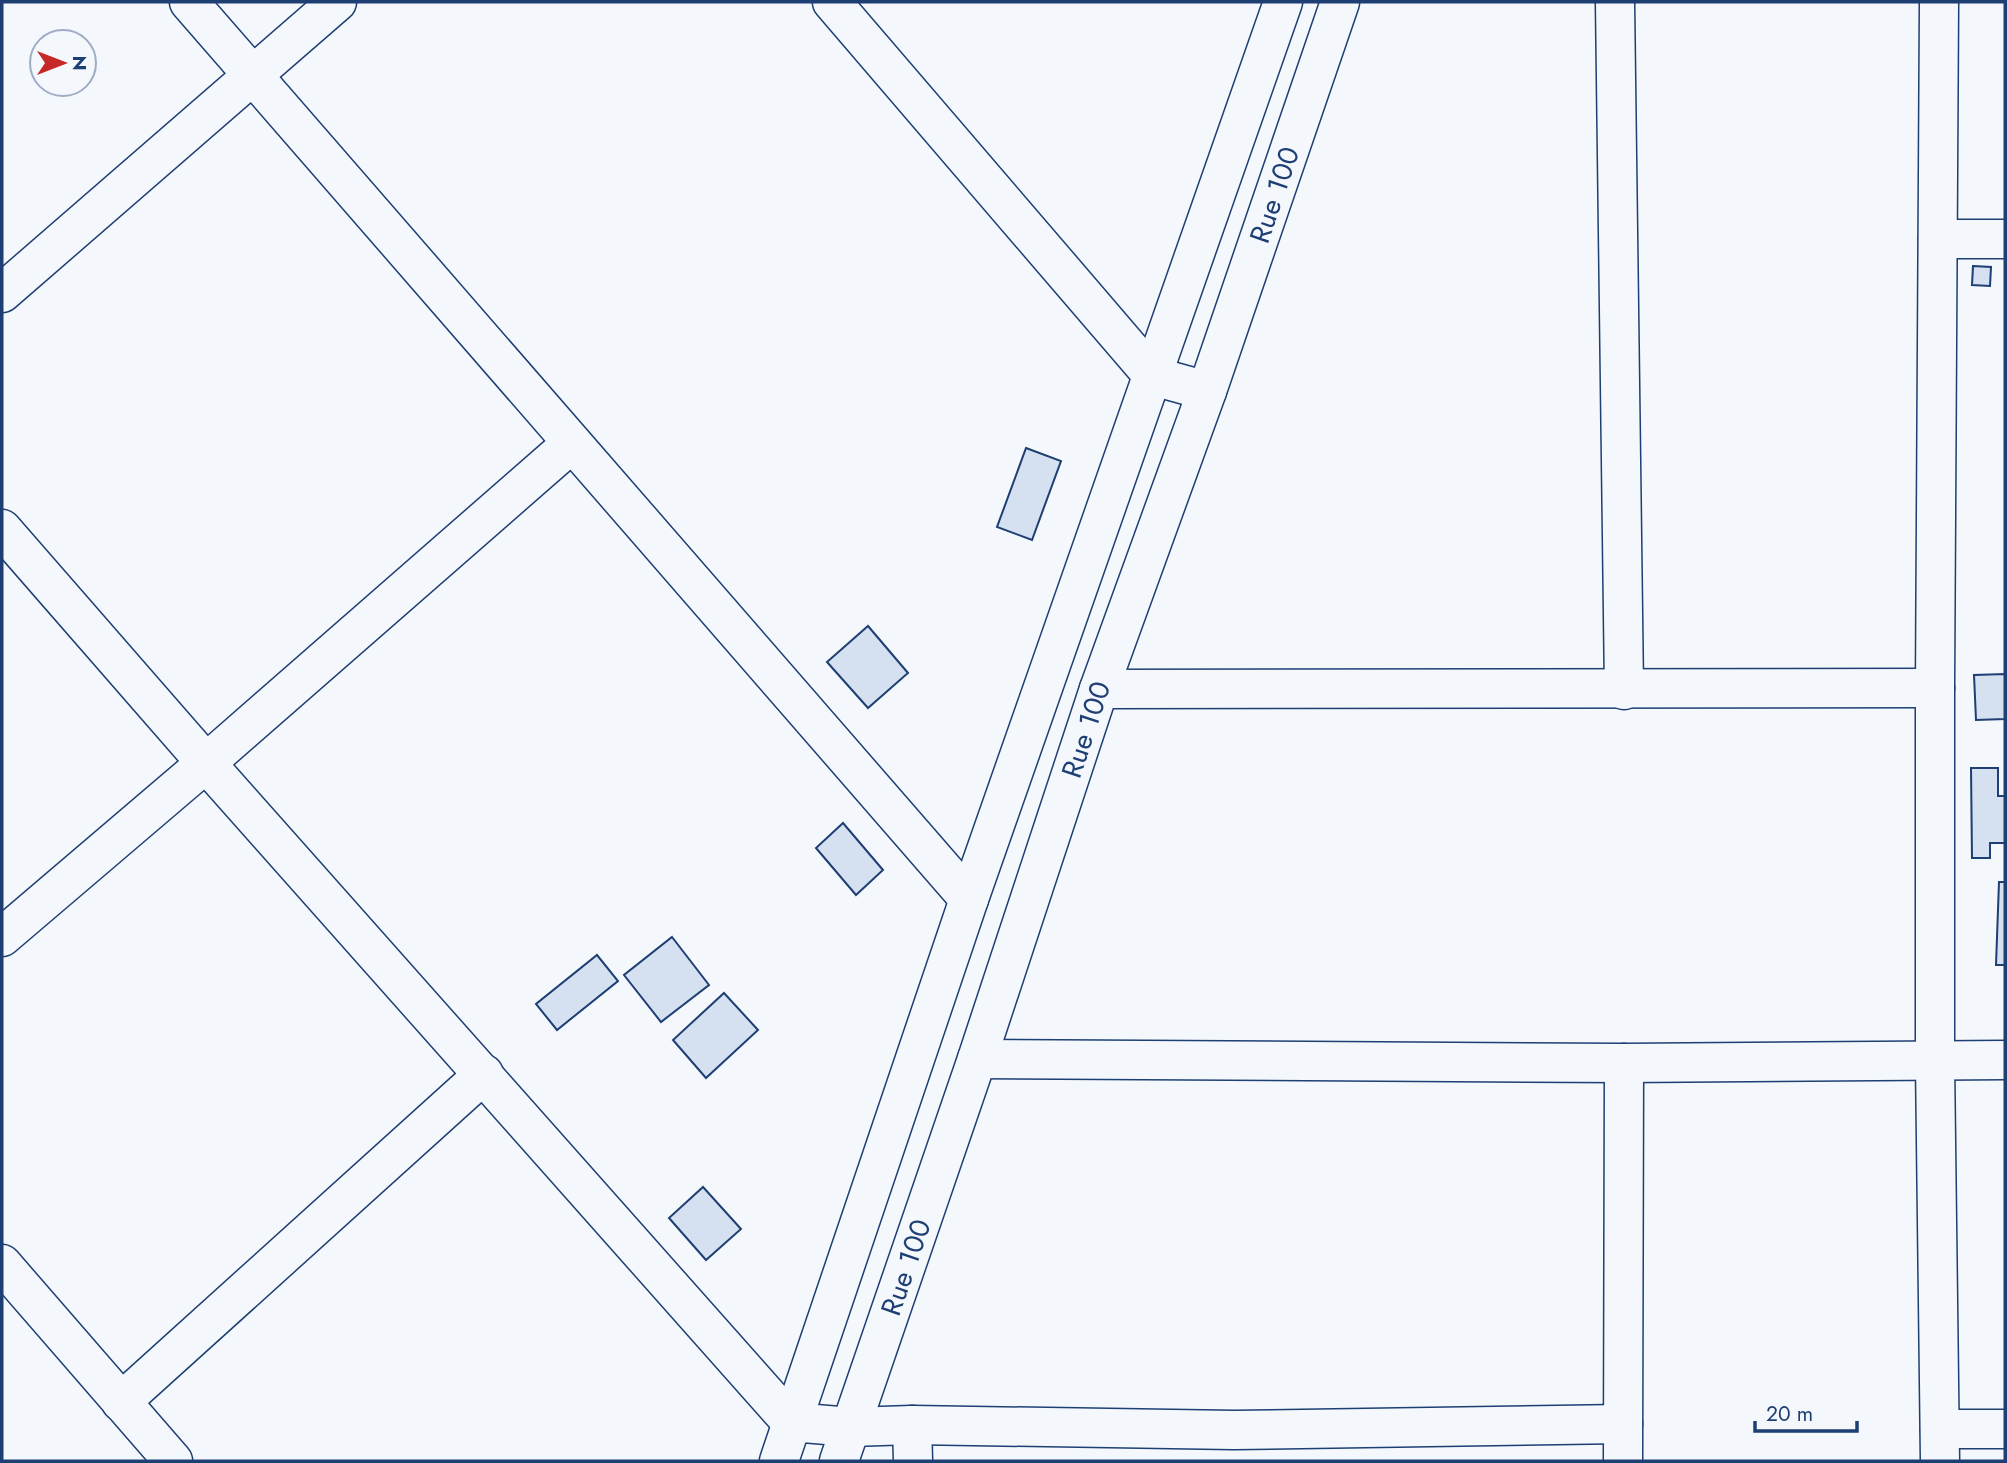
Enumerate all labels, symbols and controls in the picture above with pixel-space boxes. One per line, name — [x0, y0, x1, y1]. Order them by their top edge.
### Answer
north arrow — [28, 28, 98, 98]
text: N — [66, 55, 93, 71]
street label: Rue 100 — [1239, 141, 1310, 248]
street label: Rue 100 — [1051, 676, 1121, 783]
street label: Rue 100 — [870, 1213, 941, 1321]
scale bar — [1755, 1390, 1856, 1434]
text: 20 m — [1766, 1399, 1813, 1429]

